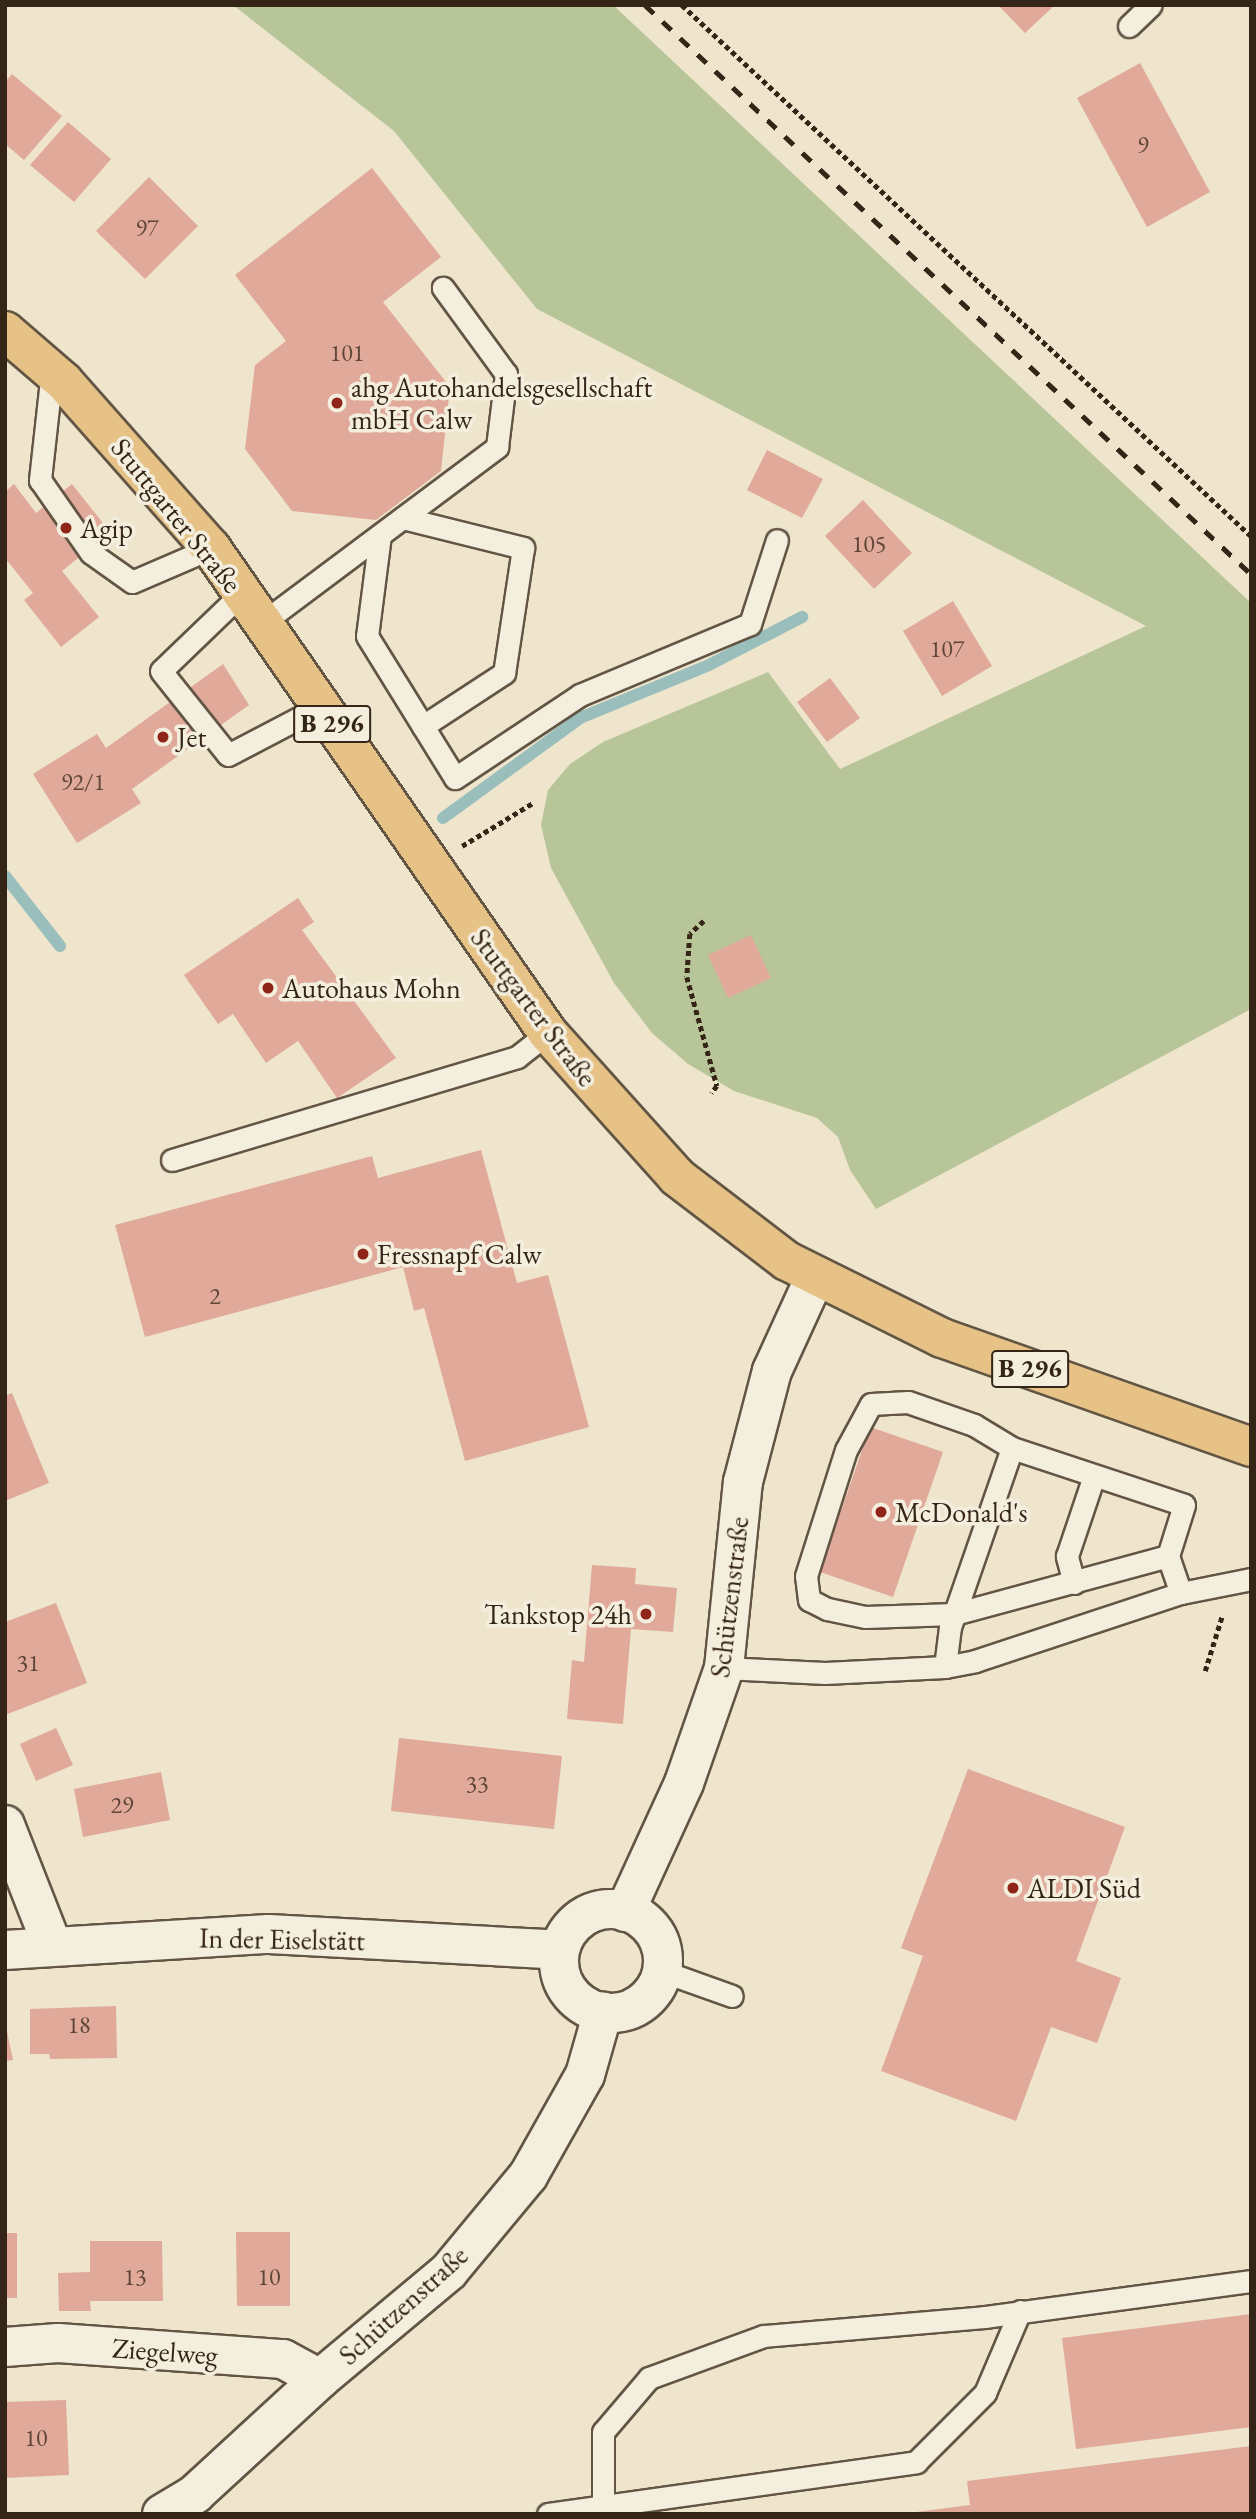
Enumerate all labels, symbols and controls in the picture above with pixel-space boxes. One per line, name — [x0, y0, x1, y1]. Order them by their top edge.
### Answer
house number: 9 — [1137, 131, 1149, 159]
house number: 97 — [135, 214, 159, 242]
house number: 101 — [330, 339, 364, 367]
place label: ahg Autohandelsgesellschaft mbH Calw — [351, 370, 652, 436]
marker: ahg Autohandelsgesellschaft mbH Calw — [329, 395, 345, 411]
street label: Stuttgarter Straße — [105, 431, 249, 599]
place label: Agip — [80, 511, 133, 545]
marker: Agip — [58, 520, 74, 536]
house number: 105 — [852, 530, 886, 558]
house number: 107 — [930, 635, 964, 663]
road number: B 296 — [292, 702, 372, 746]
place label: Jet — [177, 720, 206, 754]
marker: Jet — [155, 729, 171, 745]
house number: 92/1 — [61, 768, 105, 796]
street label: Stuttgarter Straße — [464, 921, 604, 1093]
place label: Autohaus Mohn — [282, 971, 461, 1005]
marker: Autohaus Mohn — [260, 980, 276, 996]
place label: Fressnapf Calw — [377, 1237, 542, 1271]
marker: Fressnapf Calw — [355, 1246, 371, 1262]
house number: 2 — [209, 1282, 221, 1310]
road number: B 296 — [990, 1346, 1070, 1392]
place label: McDonald's — [895, 1495, 1028, 1529]
marker: McDonald's — [873, 1504, 889, 1520]
street label: Schützenstraße — [702, 1515, 756, 1679]
place label: Tankstop 24h — [484, 1597, 632, 1631]
marker: Tankstop 24h — [638, 1606, 654, 1622]
house number: 31 — [16, 1649, 40, 1677]
house number: 33 — [465, 1770, 489, 1798]
house number: 29 — [110, 1791, 134, 1819]
place label: ALDI Süd — [1027, 1871, 1141, 1905]
marker: ALDI Süd — [1005, 1880, 1021, 1896]
street label: In der Eiselstätt — [199, 1921, 365, 1957]
house number: 18 — [67, 2011, 91, 2039]
street label: Schützenstraße — [332, 2238, 474, 2372]
house number: 13 — [123, 2263, 147, 2291]
house number: 10 — [257, 2263, 281, 2291]
street label: Ziegelweg — [111, 2331, 219, 2371]
house number: 10 — [24, 2424, 48, 2452]

